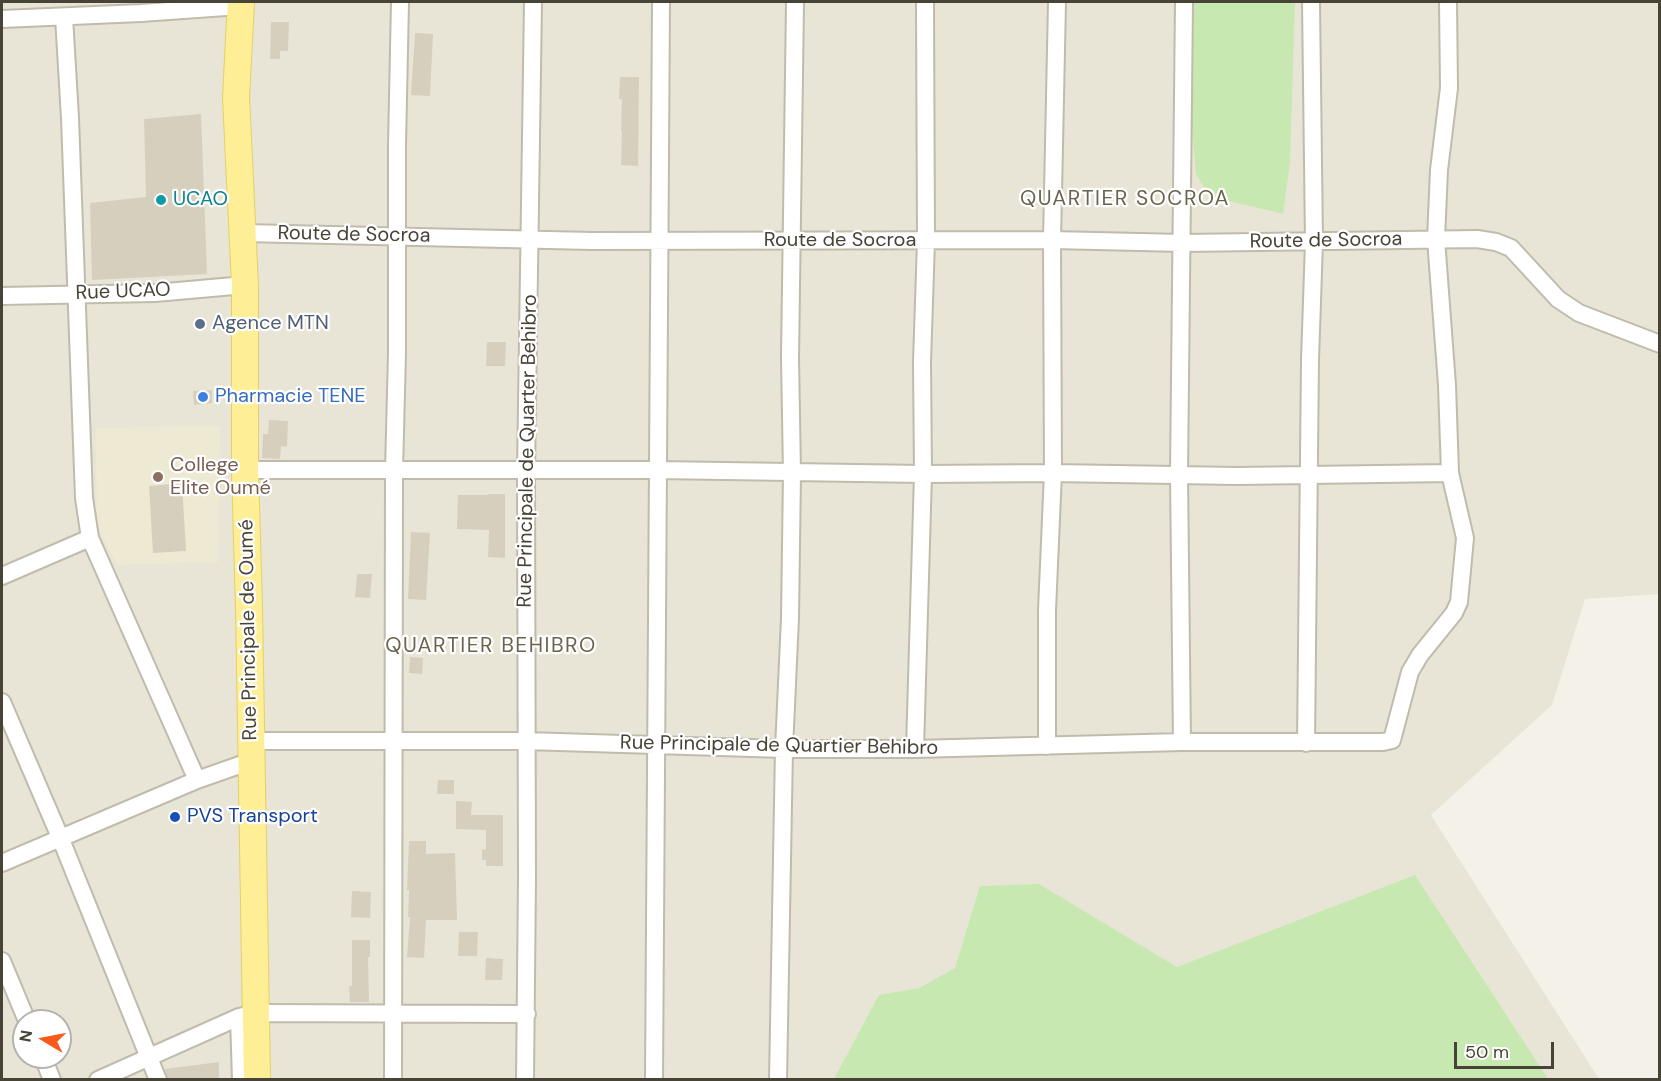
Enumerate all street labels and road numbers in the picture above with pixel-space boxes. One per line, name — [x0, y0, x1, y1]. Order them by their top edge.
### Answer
street label: Route de Socroa — [277, 222, 431, 248]
street label: Route de Socroa — [1249, 228, 1403, 254]
street label: Route de Socroa — [764, 229, 916, 253]
street label: Rue UCAO — [75, 278, 171, 306]
street label: Rue Principale de Quarter Behibro — [513, 294, 543, 608]
street label: Rue Principale de Oumé — [235, 519, 263, 741]
street label: Rue Principale de Quartier Behibro — [620, 731, 938, 761]

